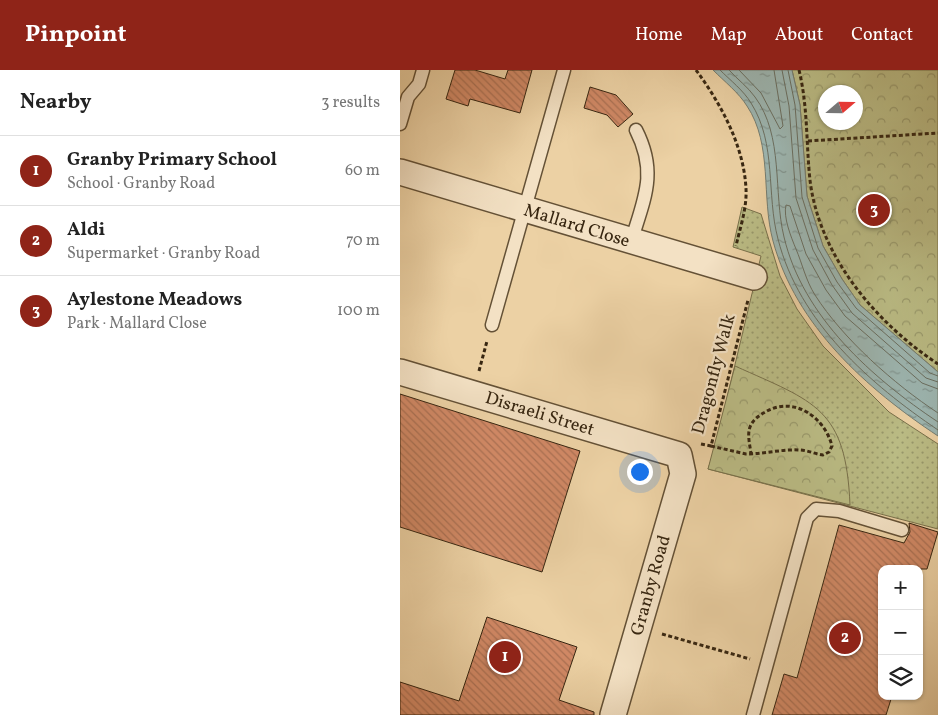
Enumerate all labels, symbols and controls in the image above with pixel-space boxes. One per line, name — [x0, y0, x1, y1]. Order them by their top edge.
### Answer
text: Pinpoint — [25, 18, 127, 52]
text: Home — [635, 23, 683, 48]
text: Map — [711, 23, 747, 48]
text: About — [775, 23, 823, 48]
text: Contact — [851, 23, 913, 48]
north arrow — [818, 85, 863, 130]
text: Nearby — [20, 88, 91, 117]
text: 3 results — [321, 92, 380, 114]
text: Granby Primary School — [67, 147, 277, 173]
text: 1 — [33, 160, 39, 182]
text: 60 m — [345, 160, 380, 182]
text: School · Granby Road — [67, 173, 215, 195]
pin: 3 — [858, 191, 890, 229]
street label: Mallard Close — [520, 198, 633, 254]
text: Aldi — [67, 217, 105, 243]
text: 2 — [32, 230, 40, 252]
text: 70 m — [346, 230, 380, 252]
text: Supermarket · Granby Road — [67, 243, 260, 265]
text: Aylestone Meadows — [67, 287, 242, 313]
text: 3 — [32, 300, 40, 322]
text: 100 m — [337, 300, 380, 322]
street label: Dragonfly Walk — [686, 311, 743, 437]
text: Park · Mallard Close — [67, 313, 207, 335]
street label: Disraeli Street — [482, 386, 597, 443]
your location — [627, 459, 653, 485]
street label: Granby Road — [625, 532, 678, 639]
map controls — [878, 565, 923, 700]
button: + — [878, 565, 923, 610]
button: − — [878, 610, 923, 655]
pin: 2 — [829, 619, 861, 657]
pin: 1 — [489, 638, 521, 676]
button: layers — [878, 655, 923, 700]

